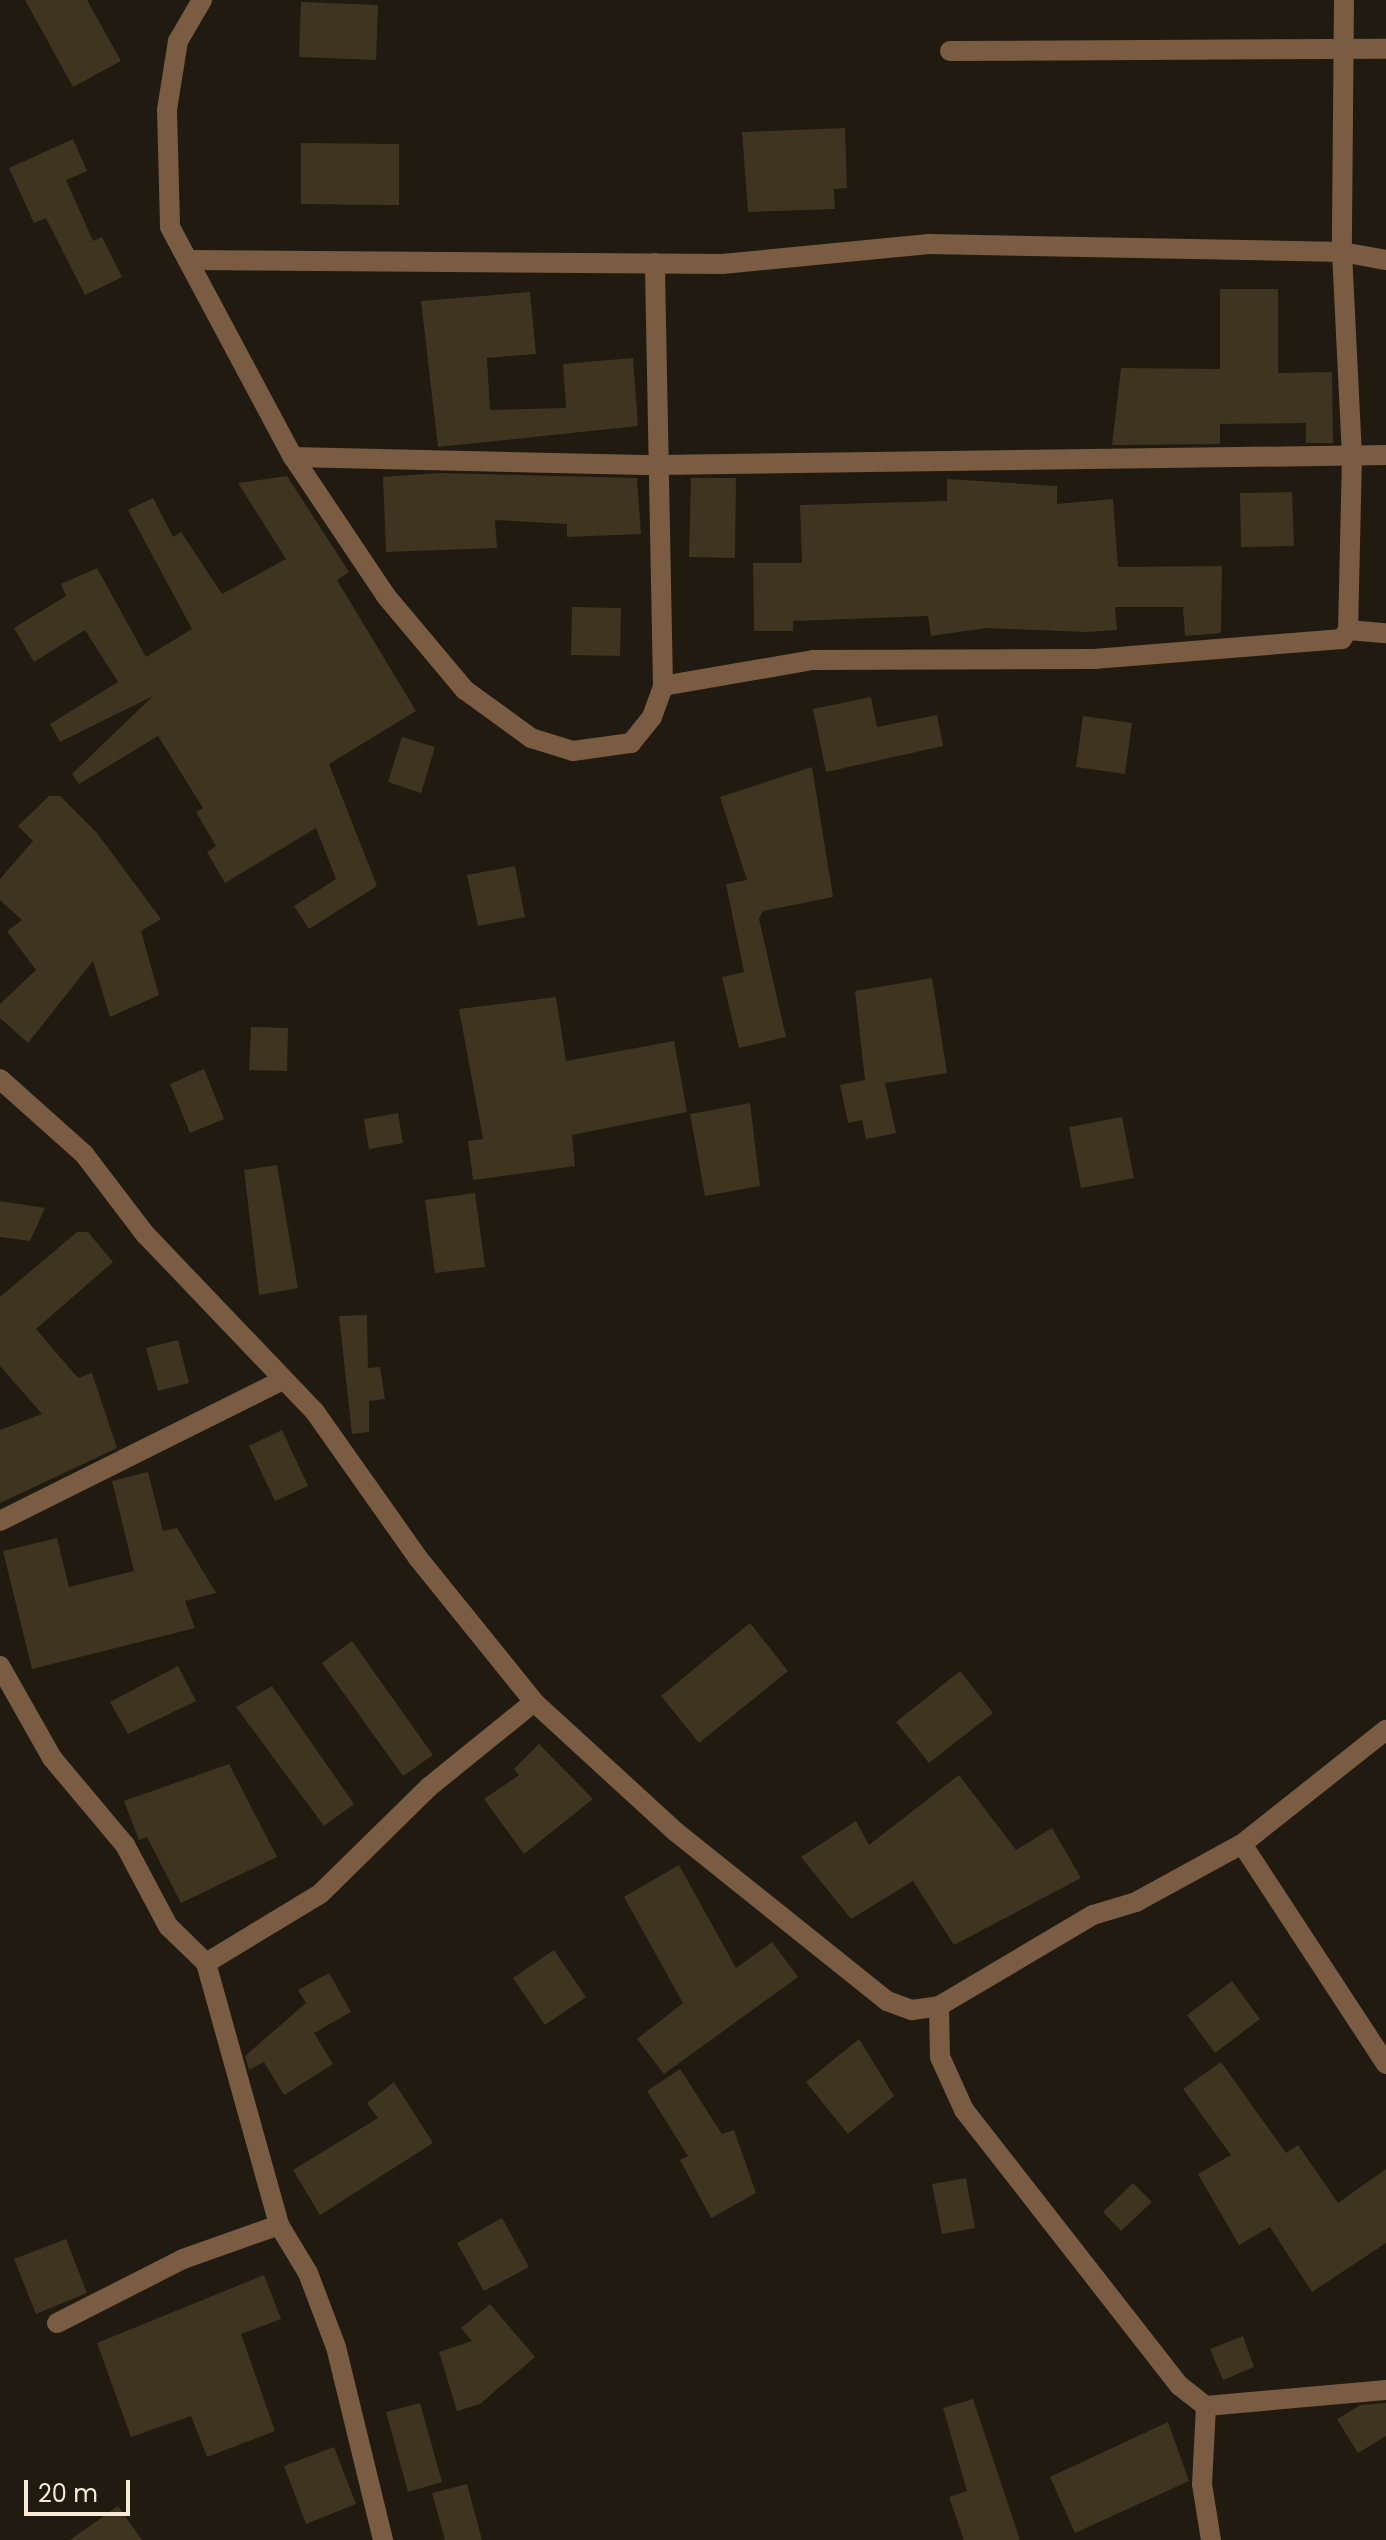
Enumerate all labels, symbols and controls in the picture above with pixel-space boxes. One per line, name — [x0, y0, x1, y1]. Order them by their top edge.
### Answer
scale bar — [28, 2464, 134, 2514]
text: 20 m — [38, 2477, 98, 2510]

